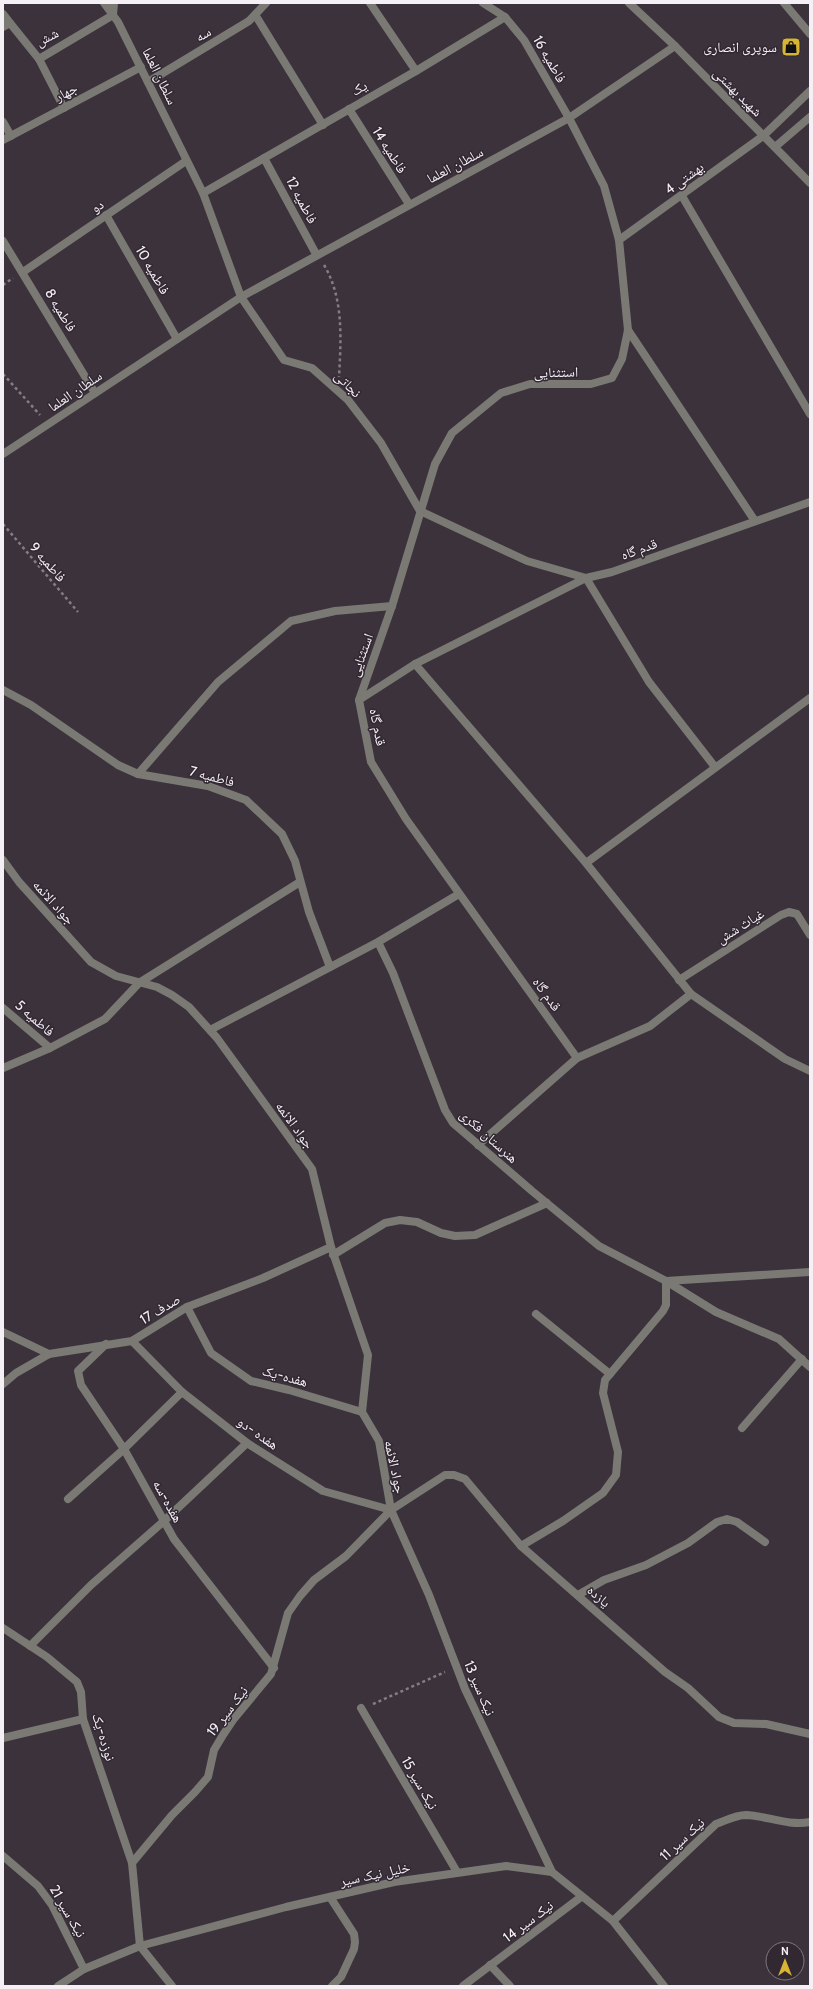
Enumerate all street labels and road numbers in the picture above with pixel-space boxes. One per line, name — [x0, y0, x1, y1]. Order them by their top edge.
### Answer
street label: سه — [192, 22, 214, 46]
street label: شش — [32, 24, 62, 50]
street label: فاطمیه 16 — [529, 32, 571, 86]
street label: سلطان العلما — [138, 45, 182, 107]
street label: شهید بهشتی — [710, 64, 766, 120]
street label: یک — [348, 76, 370, 100]
street label: جهار — [51, 79, 81, 106]
street label: فاطمیه 14 — [369, 123, 411, 177]
street label: سلطان العلما — [424, 143, 486, 187]
street label: بهشتی 4 — [661, 158, 707, 198]
street label: فاطمیه 12 — [282, 173, 322, 227]
street label: دو — [87, 195, 107, 217]
street label: فاطمیه 10 — [132, 242, 174, 298]
street label: فاطمیه 8 — [41, 285, 81, 335]
street label: استثنایی — [534, 363, 578, 381]
street label: سلطان العلما — [45, 366, 105, 416]
street label: نجاتی — [331, 367, 365, 401]
street label: قدم گاه — [618, 534, 660, 565]
street label: فاطمیه 9 — [26, 538, 70, 586]
street label: استثنایی — [345, 631, 377, 679]
street label: قدم گاه — [365, 707, 390, 747]
street label: فاطمیه 7 — [187, 761, 237, 791]
street label: جواد الائمه — [29, 876, 79, 928]
street label: غیاث شش — [713, 904, 767, 948]
street label: قدم گاه — [528, 974, 565, 1015]
street label: فاطمیه 5 — [12, 996, 59, 1040]
street label: جواد الائمه — [272, 1098, 318, 1152]
street label: هنرستان فکری — [456, 1105, 522, 1167]
street label: صدف 17 — [136, 1290, 184, 1328]
street label: هفده-یک — [260, 1361, 310, 1391]
street label: هفده -دو — [234, 1412, 282, 1454]
street label: جواد الائمه — [381, 1439, 409, 1496]
street label: هفده-سه — [149, 1476, 187, 1526]
street label: یازده — [584, 1581, 615, 1611]
street label: نیک سیر 13 — [460, 1658, 500, 1718]
street label: نیک سیر 19 — [202, 1682, 252, 1740]
street label: نوزده-یک — [88, 1711, 120, 1763]
street label: نیک سیر 15 — [398, 1753, 442, 1813]
street label: نیک سیر 11 — [656, 1814, 708, 1864]
street label: خلیل نیک سیر — [337, 1858, 412, 1890]
street label: نیک سیر 21 — [46, 1881, 90, 1941]
street label: نیک سیر 14 — [499, 1896, 557, 1946]

